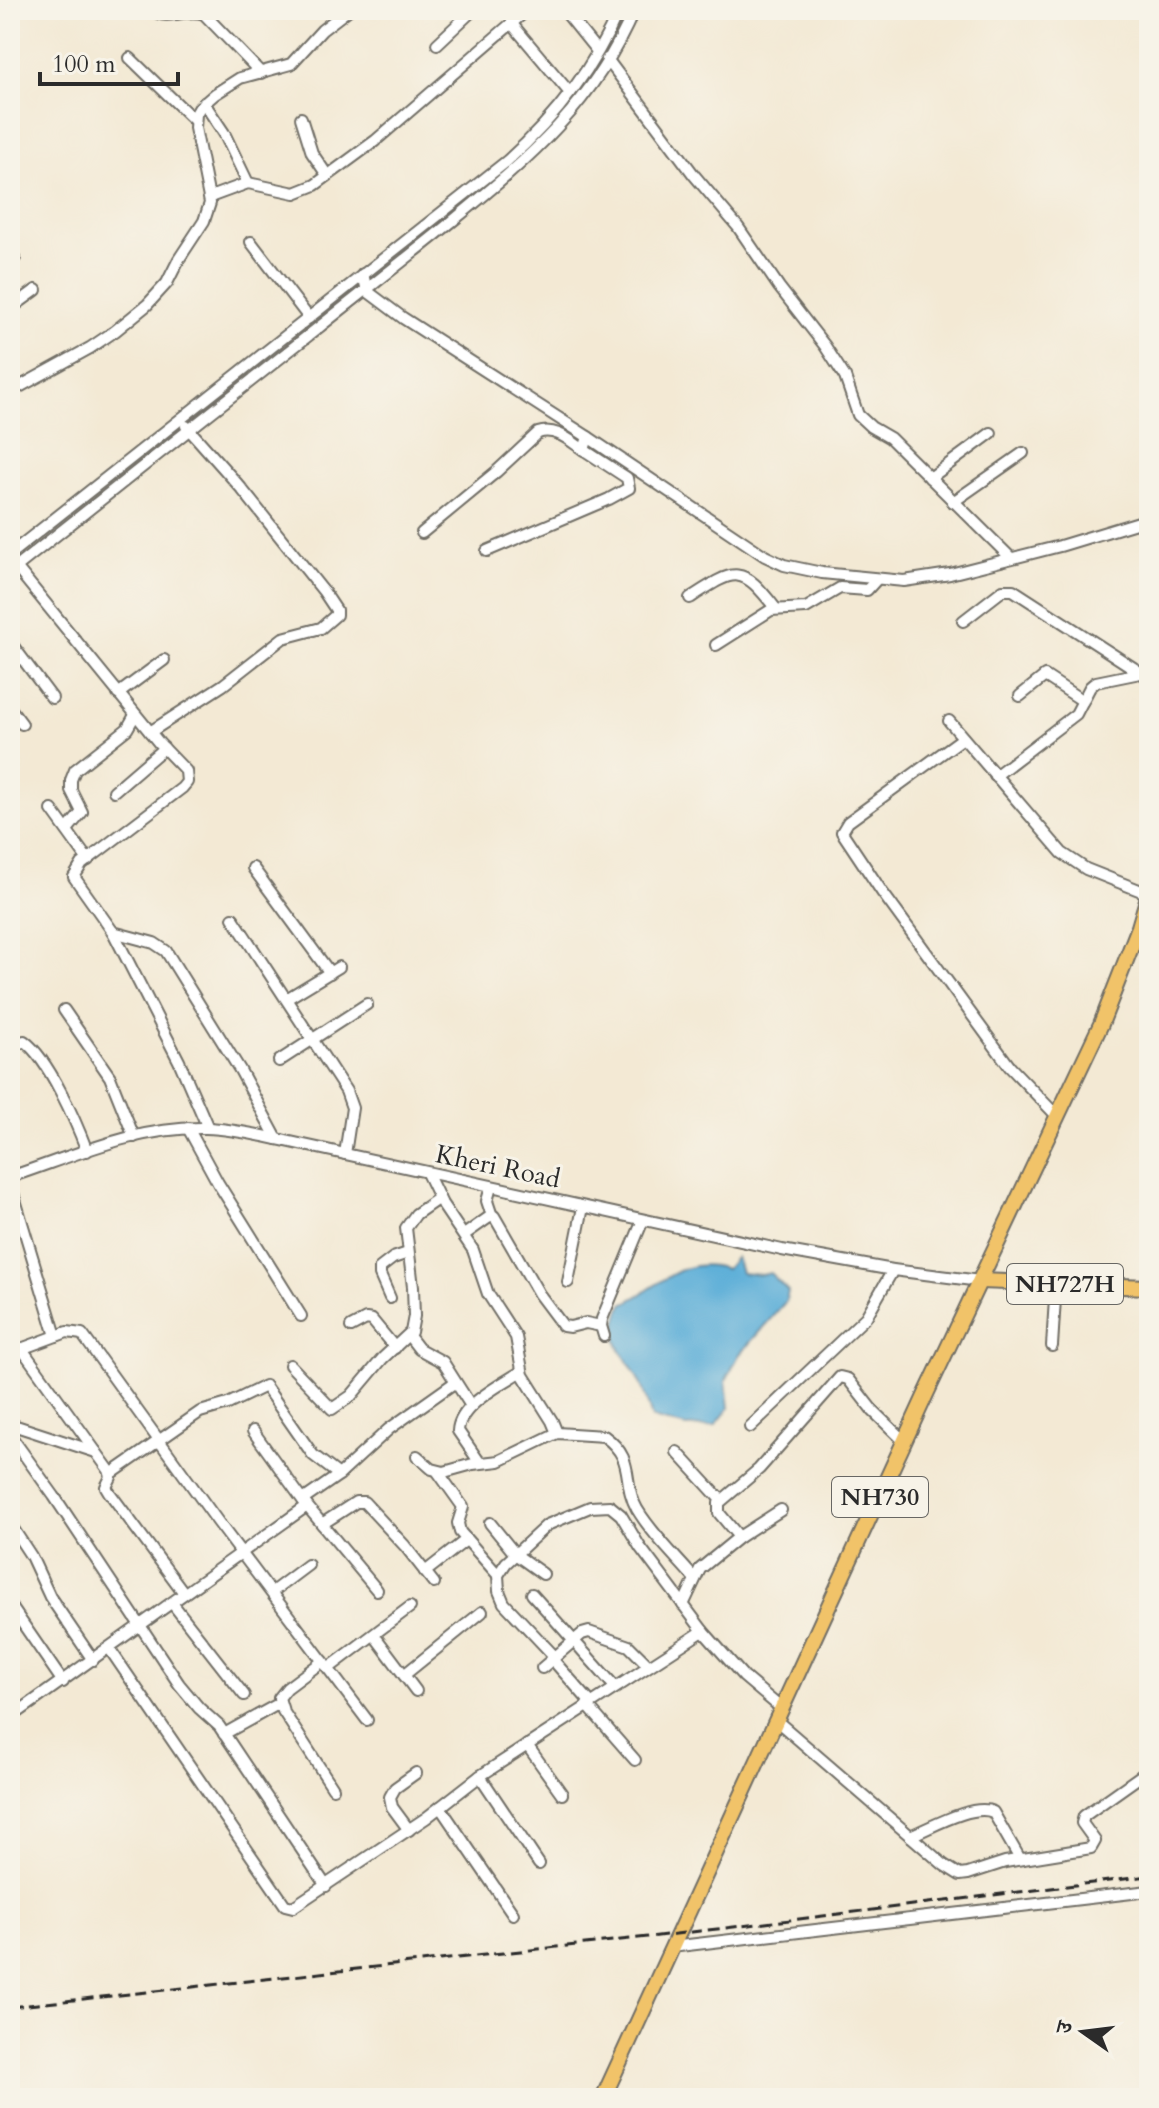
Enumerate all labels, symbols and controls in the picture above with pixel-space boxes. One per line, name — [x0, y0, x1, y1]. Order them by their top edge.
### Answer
scale bar — [40, 36, 178, 86]
text: 100 m — [52, 48, 116, 81]
street label: Kheri Road — [432, 1136, 563, 1197]
road number: NH727H — [1007, 1264, 1123, 1304]
road number: NH730 — [832, 1477, 928, 1517]
north arrow — [1043, 1992, 1123, 2072]
text: उ — [1048, 2017, 1081, 2038]

